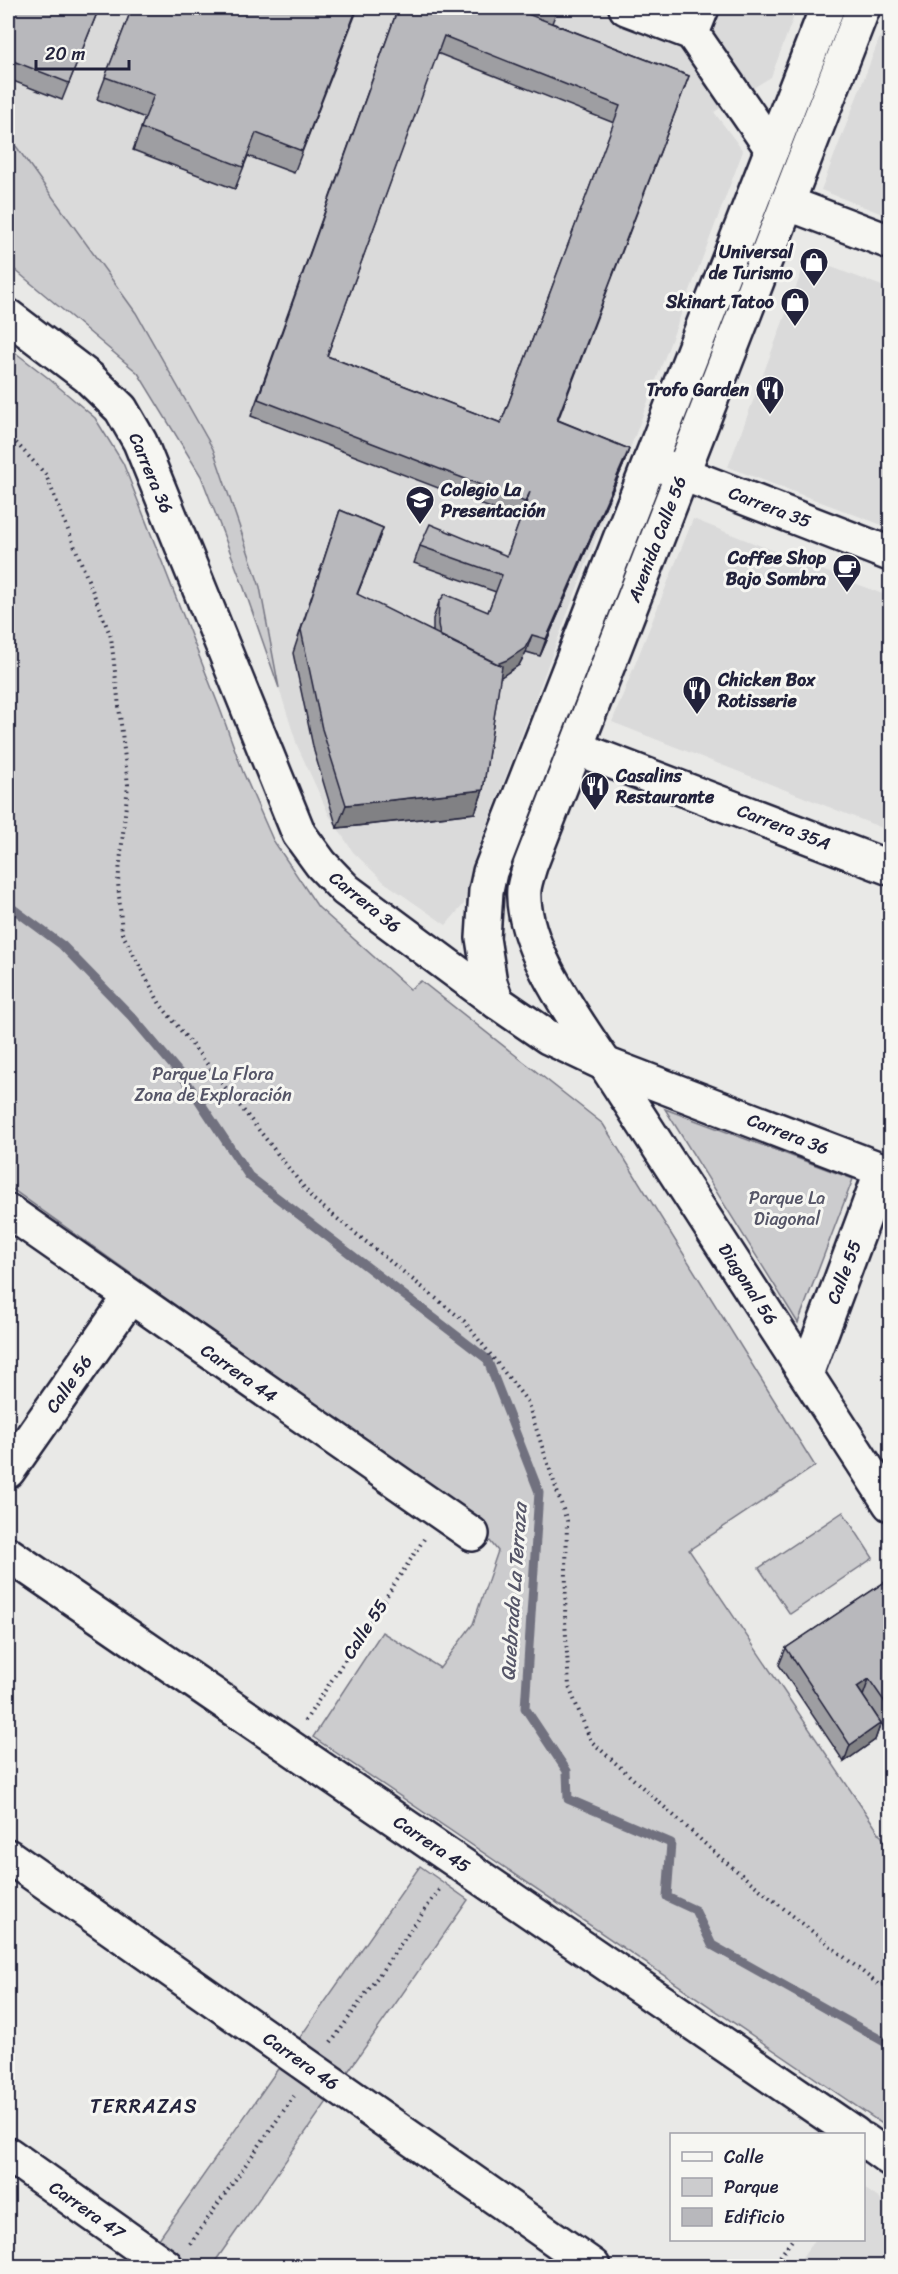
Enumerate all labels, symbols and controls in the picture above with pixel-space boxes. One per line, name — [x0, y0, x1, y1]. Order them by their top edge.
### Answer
scale bar — [36, 33, 129, 71]
text: 20 m — [45, 38, 85, 70]
place label: Universal de Turismo — [709, 236, 794, 289]
shop icon: Universal de Turismo — [798, 246, 830, 288]
place label: Skinart Tatoo — [665, 286, 775, 318]
shop icon: Skinart Tatoo — [779, 286, 811, 328]
place label: Trofo Garden — [646, 374, 749, 406]
restaurant icon: Trofo Garden — [754, 374, 786, 416]
street label: Carrera 36 — [120, 427, 182, 519]
street label: Avenida Calle 56 — [618, 471, 696, 608]
place label: Colegio La Presentación — [440, 474, 546, 527]
street label: Carrera 35 — [724, 477, 816, 537]
school or university icon: Colegio La Presentación — [404, 484, 436, 526]
place label: Coffee Shop Bajo Sombra — [726, 542, 826, 595]
cafe icon: Coffee Shop Bajo Sombra — [831, 552, 863, 594]
place label: Chicken Box Rotisserie — [717, 664, 816, 717]
restaurant icon: Chicken Box Rotisserie — [681, 674, 713, 716]
place label: Casalins Restaurante — [615, 760, 715, 813]
restaurant icon: Casalins Restaurante — [579, 770, 611, 812]
street label: Carrera 35A — [732, 794, 836, 860]
street label: Carrera 36 — [322, 863, 408, 941]
park label: Parque La Flora Zona de Exploración — [134, 1058, 292, 1111]
street label: Carrera 36 — [742, 1104, 834, 1164]
park label: Parque La Diagonal — [749, 1182, 825, 1235]
street label: Calle 55 — [817, 1235, 871, 1309]
street label: Diagonal 56 — [709, 1236, 787, 1332]
street label: Carrera 44 — [194, 1335, 284, 1411]
street label: Calle 56 — [37, 1348, 101, 1420]
water label: Quebrada La Terraza — [490, 1499, 538, 1682]
street label: Calle 55 — [333, 1592, 397, 1666]
street label: Carrera 45 — [387, 1806, 477, 1882]
street label: Carrera 46 — [256, 2023, 346, 2099]
district label: TERRAZAS — [90, 2089, 198, 2124]
legend — [670, 2133, 865, 2241]
text: Calle — [724, 2141, 764, 2173]
text: Parque — [724, 2171, 779, 2203]
street label: Carrera 47 — [42, 2172, 133, 2249]
text: Edificio — [724, 2201, 785, 2233]

